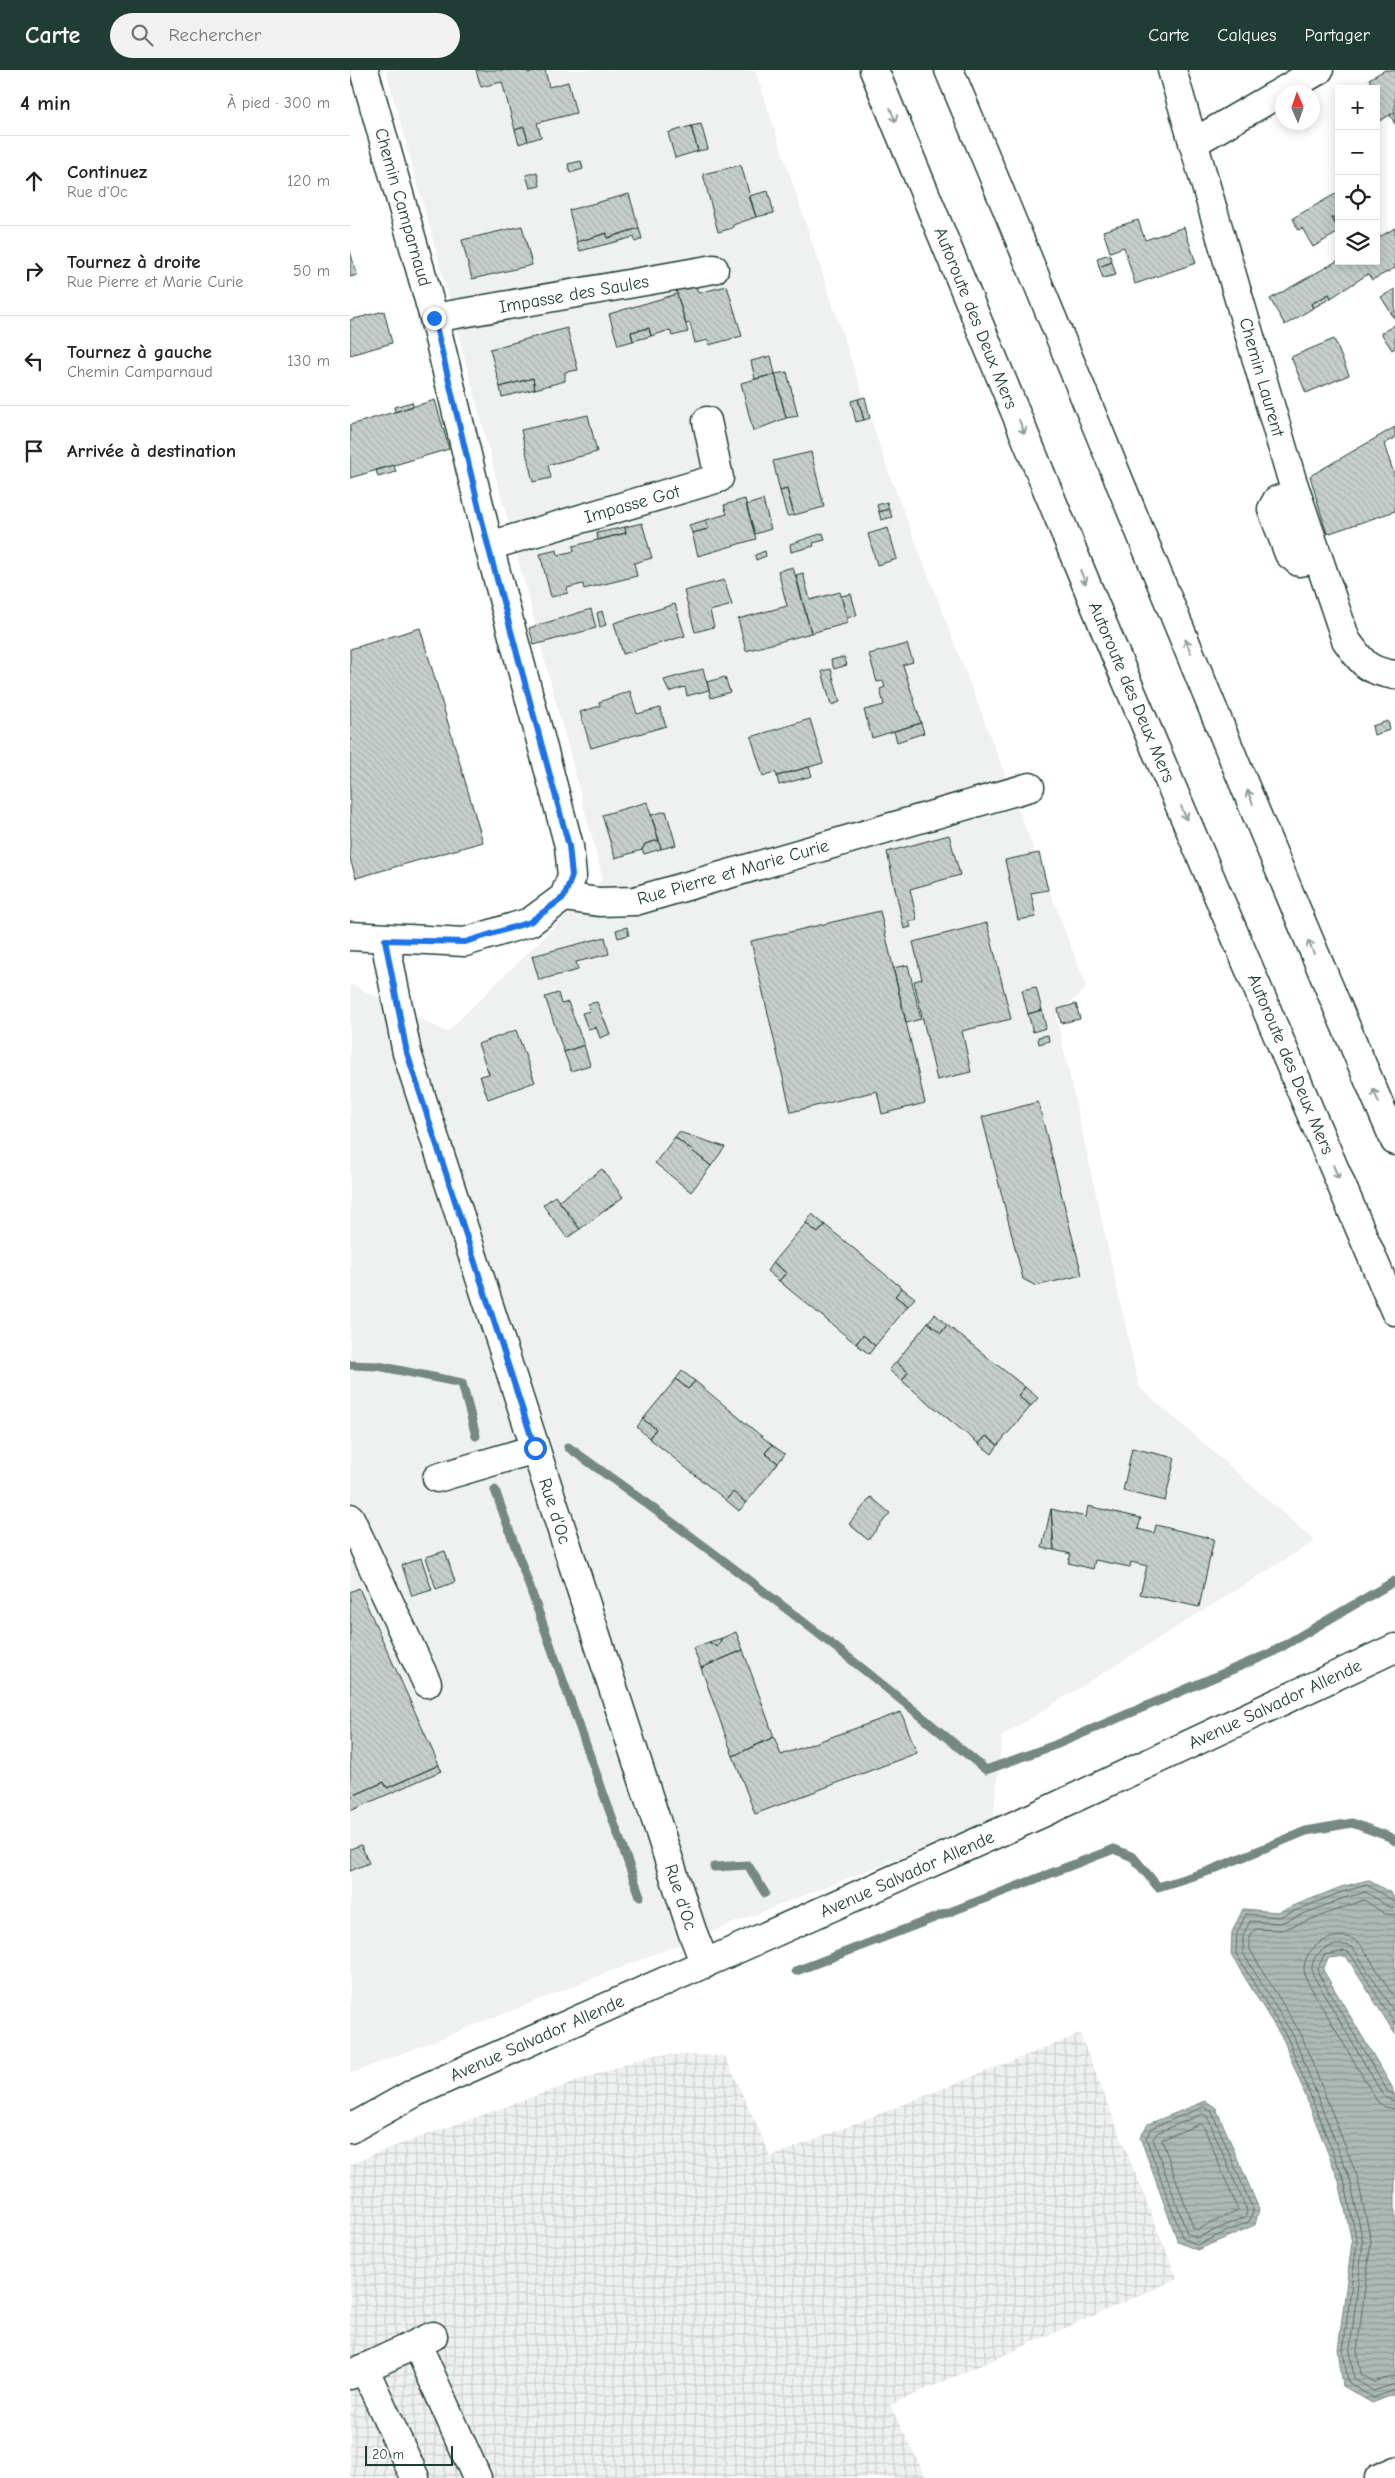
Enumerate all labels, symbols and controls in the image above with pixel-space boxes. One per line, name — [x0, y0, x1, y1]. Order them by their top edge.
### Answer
search box — [110, 13, 460, 58]
text: Carte — [25, 21, 80, 49]
icon: search — [128, 21, 156, 49]
text: Rechercher — [168, 24, 261, 46]
text: Carte — [1148, 25, 1189, 46]
text: Calques — [1217, 25, 1277, 46]
text: Partager — [1305, 25, 1370, 46]
north arrow — [1275, 85, 1320, 130]
map controls — [1335, 85, 1380, 265]
button: + — [1335, 85, 1380, 130]
text: 4 min — [20, 91, 71, 115]
text: À pied · 300 m — [227, 94, 330, 112]
one-way arrow — [889, 107, 898, 122]
street label: Chemin Camparnaud — [370, 125, 435, 289]
button: − — [1335, 130, 1380, 175]
text: Continuez — [67, 161, 147, 183]
icon: ahead — [20, 167, 48, 195]
text: 120 m — [287, 172, 330, 190]
button: locate — [1335, 175, 1380, 220]
text: Rue d'Oc — [67, 183, 128, 201]
button: layers — [1335, 220, 1380, 265]
street label: Autoroute des Deux Mers — [929, 224, 1022, 412]
text: Tournez à droite — [67, 251, 201, 273]
icon: right — [20, 257, 48, 285]
text: 50 m — [293, 262, 330, 280]
street label: Impasse des Saules — [498, 271, 651, 318]
text: Rue Pierre et Marie Curie — [67, 273, 243, 291]
route end — [423, 307, 446, 330]
street label: Chemin Laurent — [1235, 315, 1289, 440]
text: Tournez à gauche — [67, 341, 212, 363]
icon: left — [20, 347, 48, 375]
text: 130 m — [287, 352, 330, 370]
text: Chemin Camparnaud — [67, 363, 213, 381]
one-way arrow — [1017, 419, 1027, 434]
icon: arrive — [20, 437, 48, 465]
text: Arrivée à destination — [67, 440, 236, 462]
street label: Impasse Got — [582, 481, 683, 528]
one-way arrow — [1079, 569, 1089, 584]
street label: Autoroute des Deux Mers — [1084, 599, 1179, 786]
one-way arrow — [1183, 639, 1192, 654]
one-way arrow — [1244, 790, 1254, 805]
one-way arrow — [1179, 805, 1189, 820]
street label: Rue Pierre et Marie Curie — [635, 835, 831, 910]
one-way arrow — [1306, 940, 1316, 955]
street label: Autoroute des Deux Mers — [1243, 971, 1338, 1158]
one-way arrow — [1370, 1089, 1380, 1104]
one-way arrow — [1332, 1164, 1342, 1179]
route start — [524, 1437, 547, 1460]
street label: Rue d'Oc — [534, 1475, 575, 1547]
street label: Avenue Salvador Allende — [1185, 1655, 1365, 1754]
street label: Avenue Salvador Allende — [817, 1827, 998, 1922]
street label: Rue d'Oc — [660, 1861, 701, 1933]
street label: Avenue Salvador Allende — [447, 1991, 628, 2086]
scale bar — [365, 2443, 452, 2466]
text: 20 m — [372, 2446, 404, 2463]

